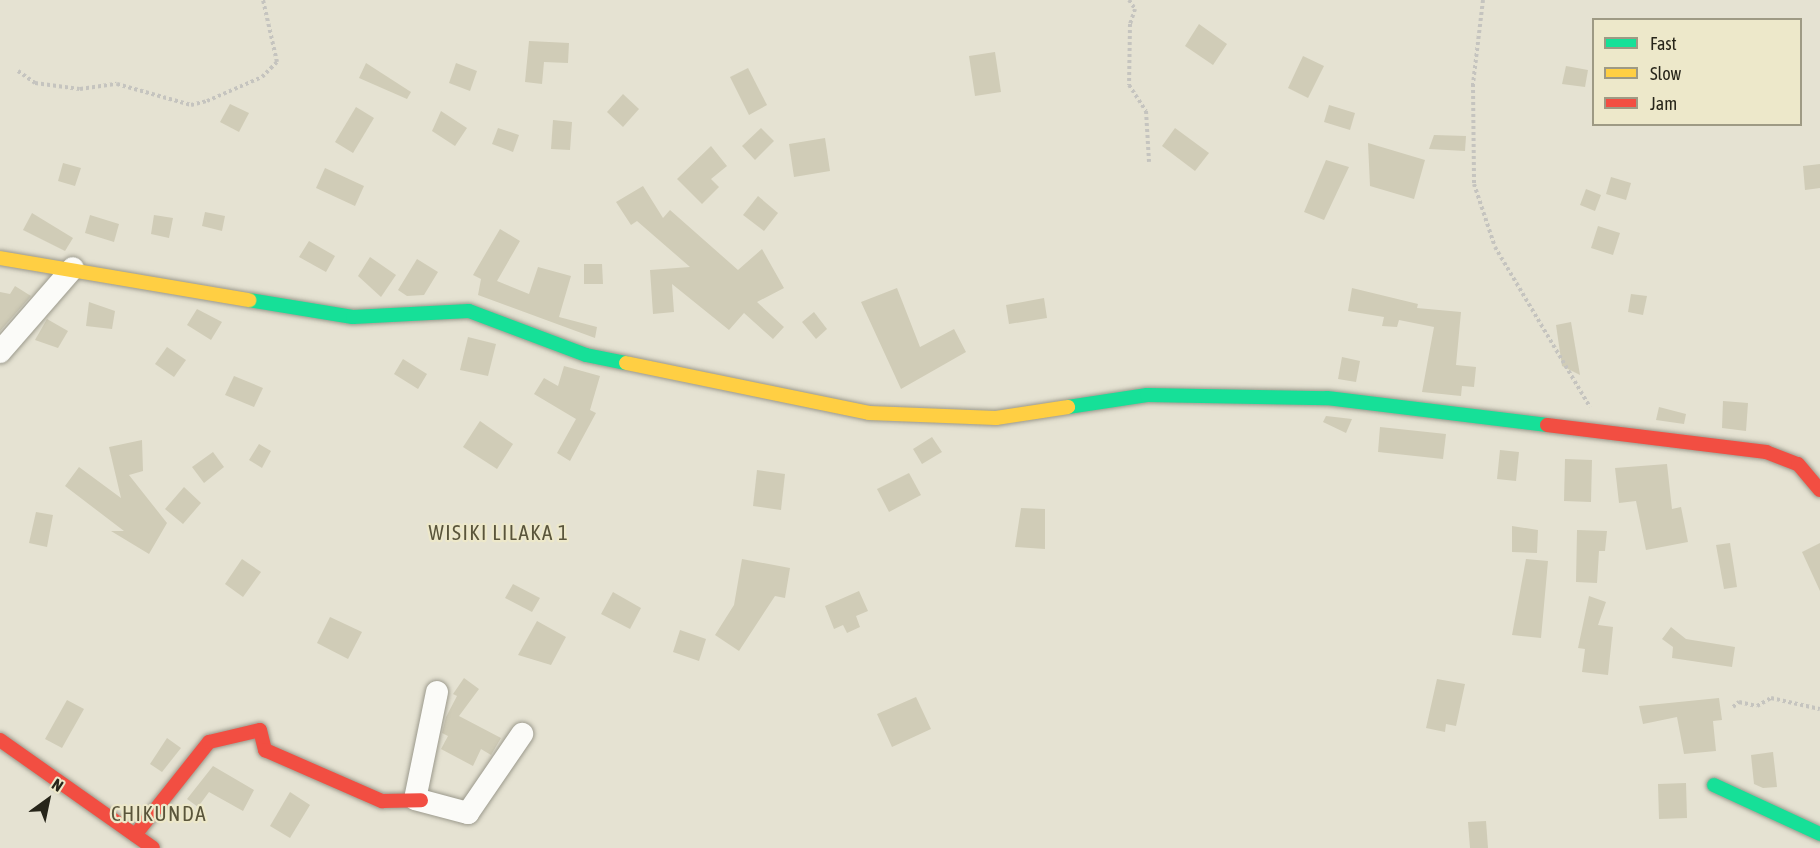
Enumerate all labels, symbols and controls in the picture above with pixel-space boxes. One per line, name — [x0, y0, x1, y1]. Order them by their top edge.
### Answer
legend — [1592, 18, 1802, 126]
text: Fast — [1650, 33, 1677, 54]
text: Slow — [1650, 63, 1681, 84]
text: Jam — [1650, 93, 1677, 114]
district label: WISIKI LILAKA 1 — [428, 519, 570, 545]
north arrow — [18, 770, 78, 830]
text: N — [49, 775, 67, 795]
district label: CHIKUNDA — [111, 800, 207, 826]

